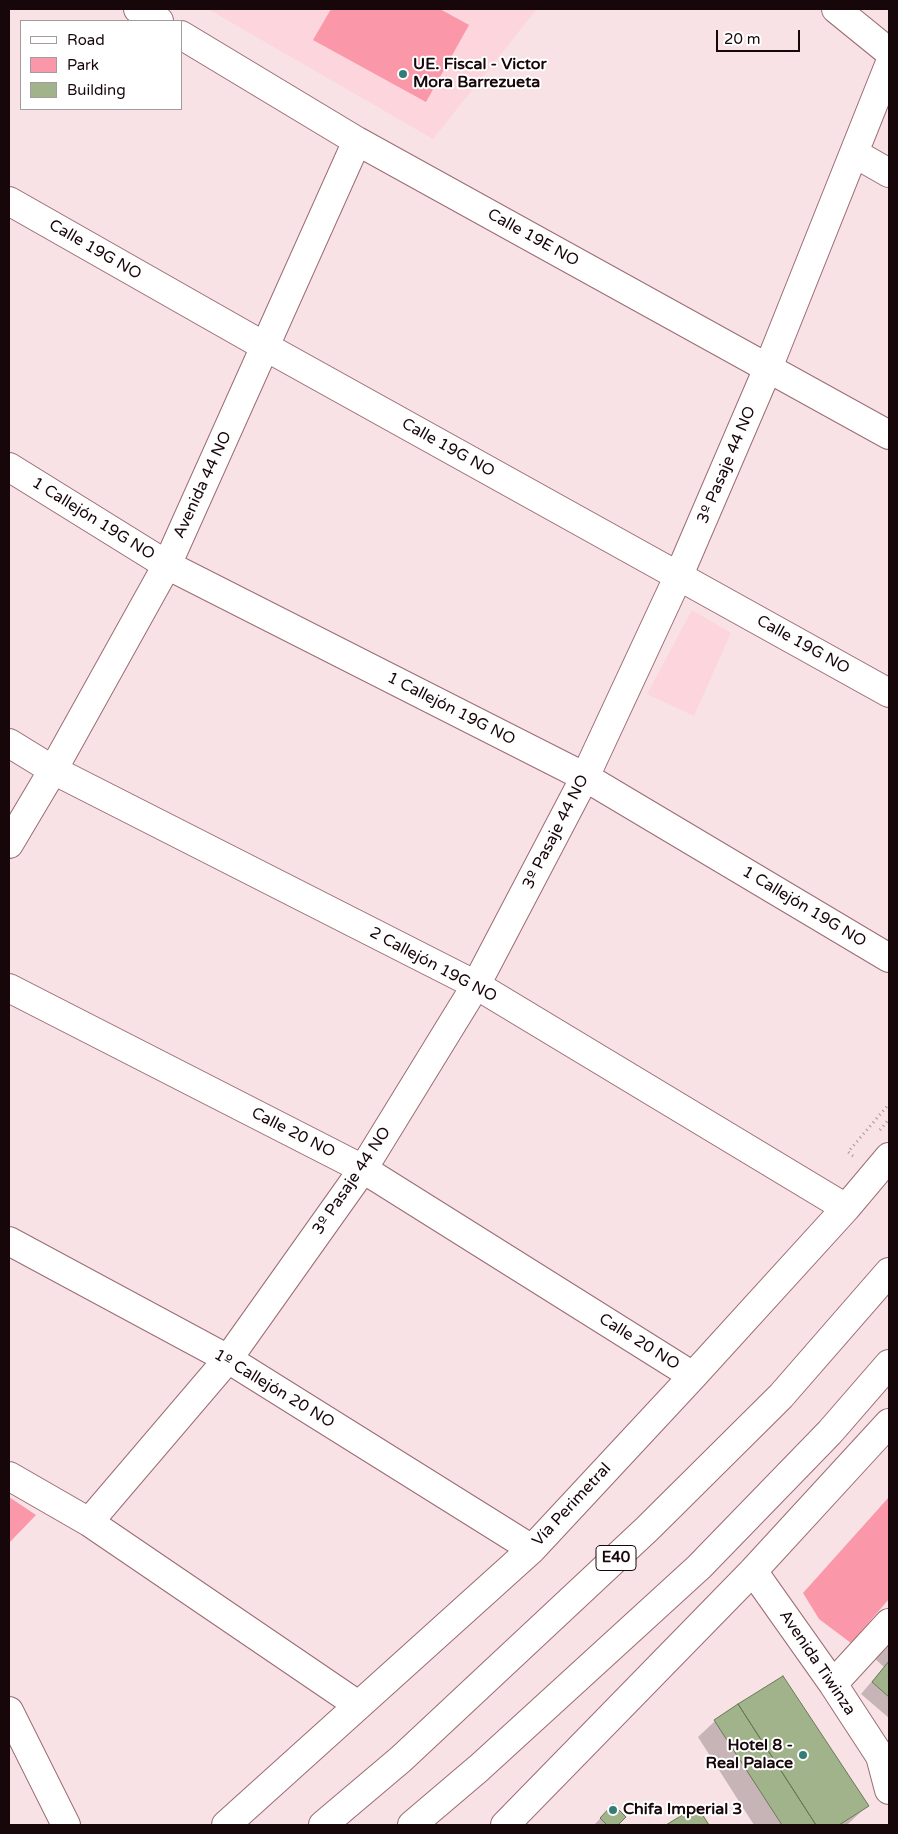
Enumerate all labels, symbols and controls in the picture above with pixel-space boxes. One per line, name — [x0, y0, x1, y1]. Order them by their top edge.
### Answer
legend — [20, 20, 182, 110]
scale bar — [718, 20, 802, 52]
text: 20 m — [724, 30, 761, 48]
text: Road — [67, 31, 105, 49]
place label: UE. Fiscal - Victor Mora Barrezueta — [413, 55, 547, 93]
text: Park — [67, 56, 99, 74]
marker: UE. Fiscal - Victor Mora Barrezueta — [397, 68, 409, 80]
text: Building — [67, 81, 126, 99]
street label: Calle 19E NO — [484, 205, 582, 271]
street label: Calle 19G NO — [45, 216, 145, 284]
street label: 3º Pasaje 44 NO — [694, 403, 760, 527]
street label: Calle 19G NO — [398, 415, 498, 481]
street label: Avenida 44 NO — [170, 428, 236, 542]
street label: 1 Callejón 19G NO — [28, 473, 158, 565]
street label: Calle 19G NO — [753, 612, 853, 678]
street label: 1 Callejón 19G NO — [384, 668, 518, 750]
street label: 3º Pasaje 44 NO — [519, 772, 593, 892]
street label: 1 Callejón 19G NO — [739, 862, 869, 952]
street label: 2 Callejón 19G NO — [366, 923, 500, 1007]
street label: Calle 20 NO — [248, 1104, 338, 1162]
street label: 3º Pasaje 44 NO — [309, 1123, 395, 1239]
street label: Calle 20 NO — [595, 1310, 683, 1374]
street label: 1º Callejón 20 NO — [210, 1345, 338, 1433]
street label: Vía Perimetral — [529, 1459, 615, 1551]
road number: E40 — [596, 1546, 636, 1570]
street label: Avenida Tiwinza — [775, 1607, 859, 1719]
place label: Hotel 8 - Real Palace — [706, 1736, 793, 1774]
marker: Hotel 8 - Real Palace — [797, 1749, 809, 1761]
place label: Chifa Imperial 3 — [623, 1800, 742, 1820]
marker: Chifa Imperial 3 — [607, 1804, 619, 1816]

